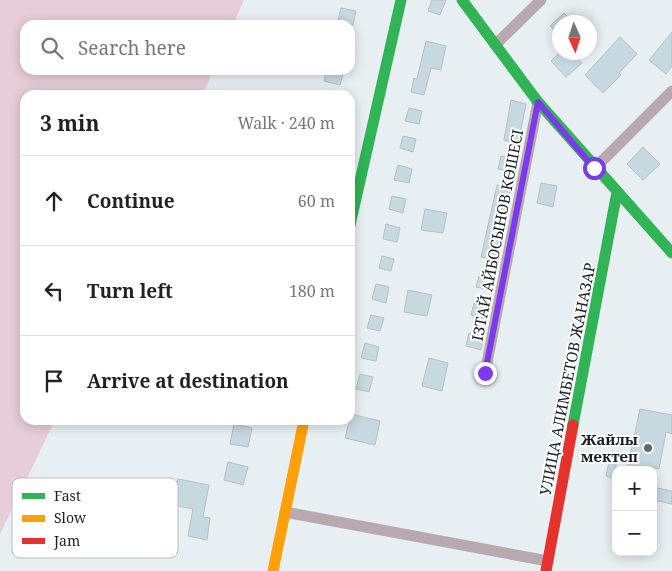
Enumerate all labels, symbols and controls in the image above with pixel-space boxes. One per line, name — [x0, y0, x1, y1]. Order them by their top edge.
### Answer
north arrow — [552, 15, 597, 60]
search box — [20, 20, 355, 75]
icon: search — [38, 34, 66, 62]
text: Search here — [78, 35, 186, 61]
text: 3 min — [40, 109, 99, 137]
text: Walk · 240 m — [238, 112, 335, 134]
street label: ІЗТАЙ АЙБОСЫНОВ КӨШЕСІ — [467, 127, 527, 343]
route start — [583, 157, 606, 180]
icon: ahead — [40, 187, 68, 215]
text: Continue — [87, 188, 175, 214]
text: 60 m — [298, 190, 335, 212]
street label: УЛИЦА АЛИМБЕТОВ ЖАНАЗАР — [535, 261, 599, 497]
icon: left — [40, 277, 68, 305]
text: Turn left — [87, 278, 173, 304]
text: 180 m — [289, 280, 335, 302]
route end — [474, 362, 497, 385]
icon: arrive — [40, 367, 68, 395]
text: Arrive at destination — [87, 368, 289, 394]
place label: Жайлы мектеп — [581, 429, 638, 466]
marker: Жайлы мектеп — [642, 442, 654, 454]
map controls — [612, 466, 657, 556]
button: + — [612, 466, 657, 511]
legend — [12, 478, 178, 558]
text: Fast — [54, 486, 81, 505]
text: Slow — [54, 508, 87, 527]
button: − — [612, 511, 657, 556]
text: Jam — [53, 531, 80, 550]

